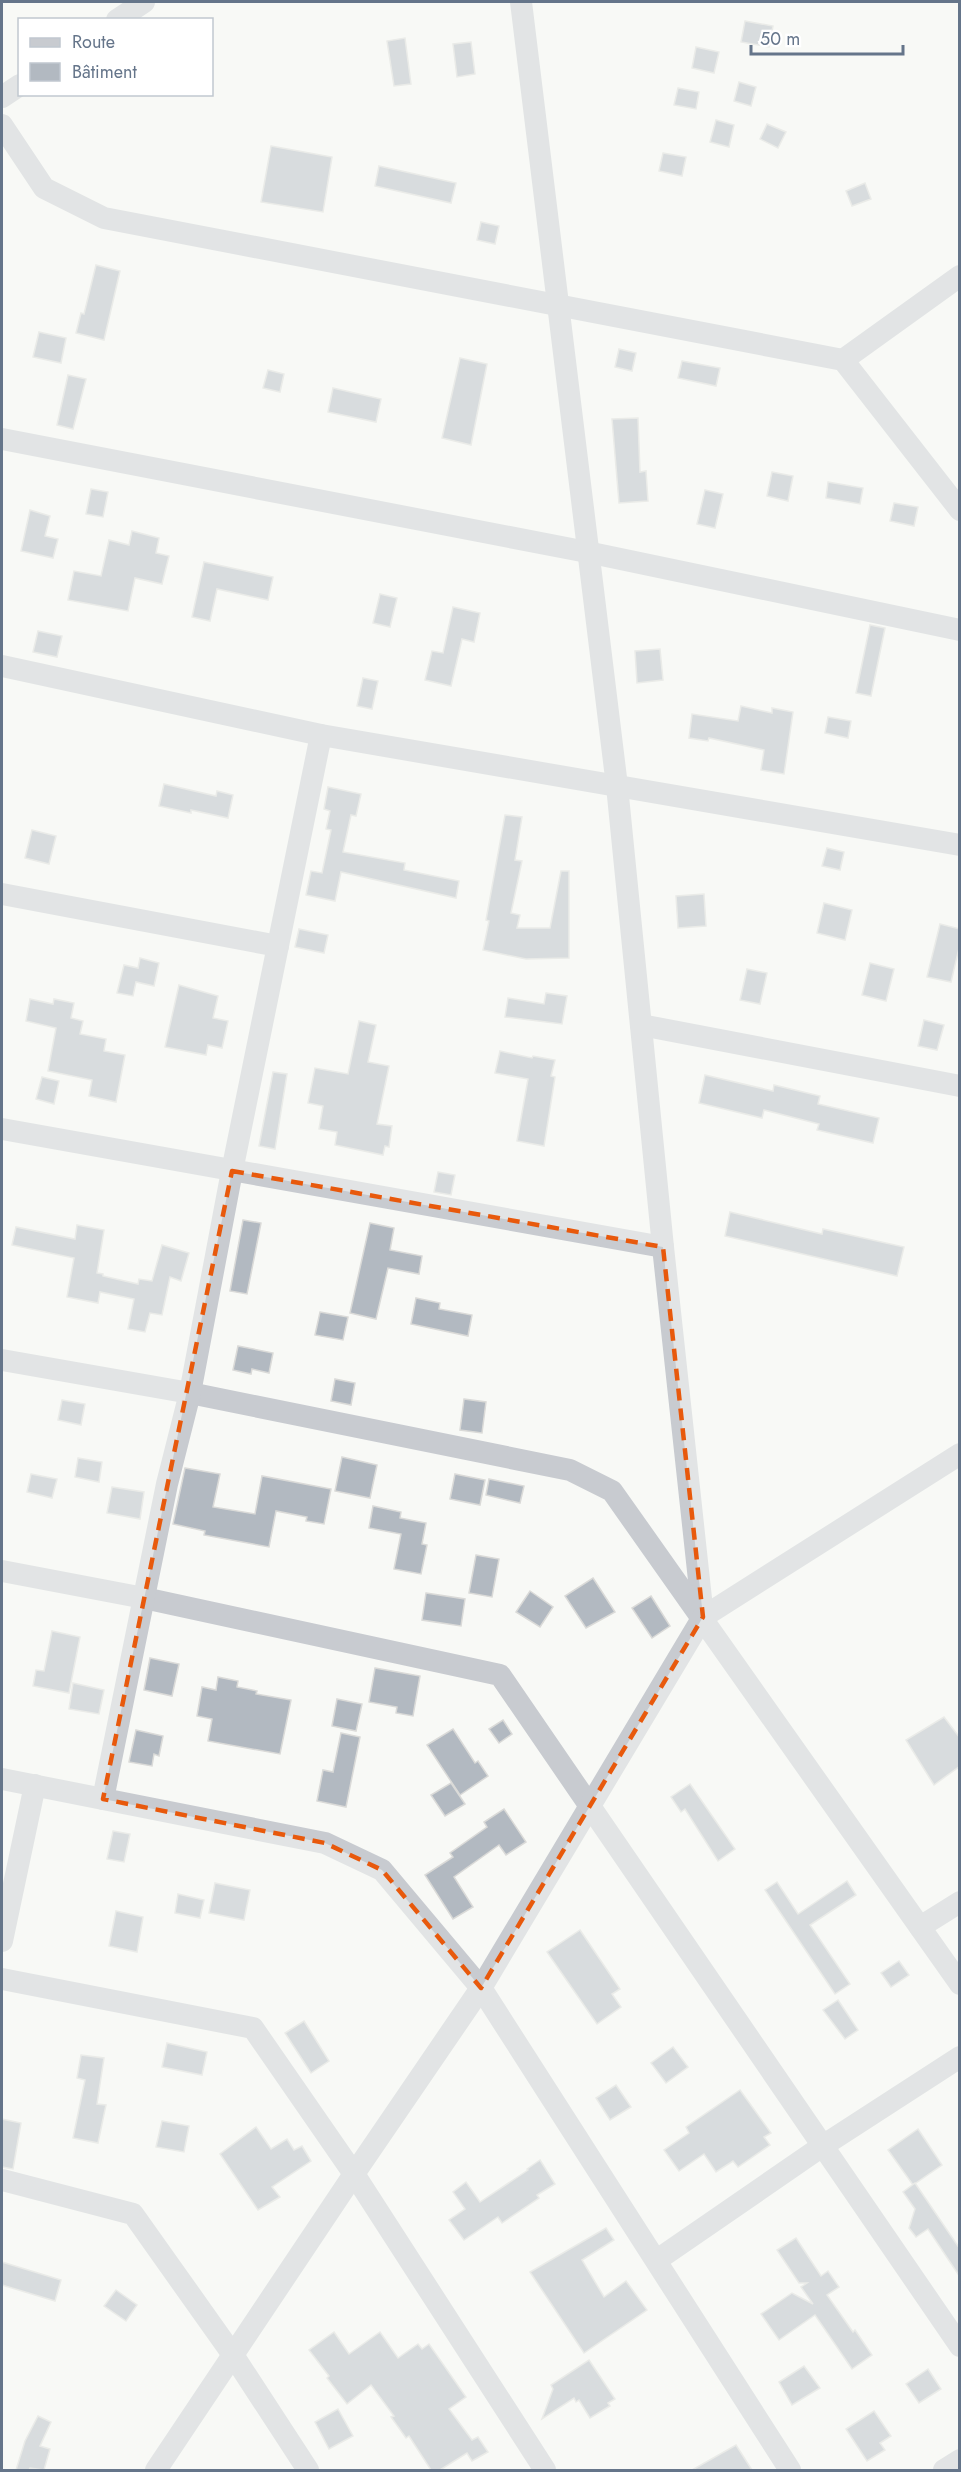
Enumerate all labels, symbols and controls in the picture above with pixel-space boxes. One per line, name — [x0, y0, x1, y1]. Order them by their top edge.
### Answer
legend — [18, 18, 213, 96]
scale bar — [751, 18, 902, 56]
text: 50 m — [760, 26, 800, 52]
text: Route — [72, 29, 115, 55]
text: Bâtiment — [72, 59, 138, 85]

